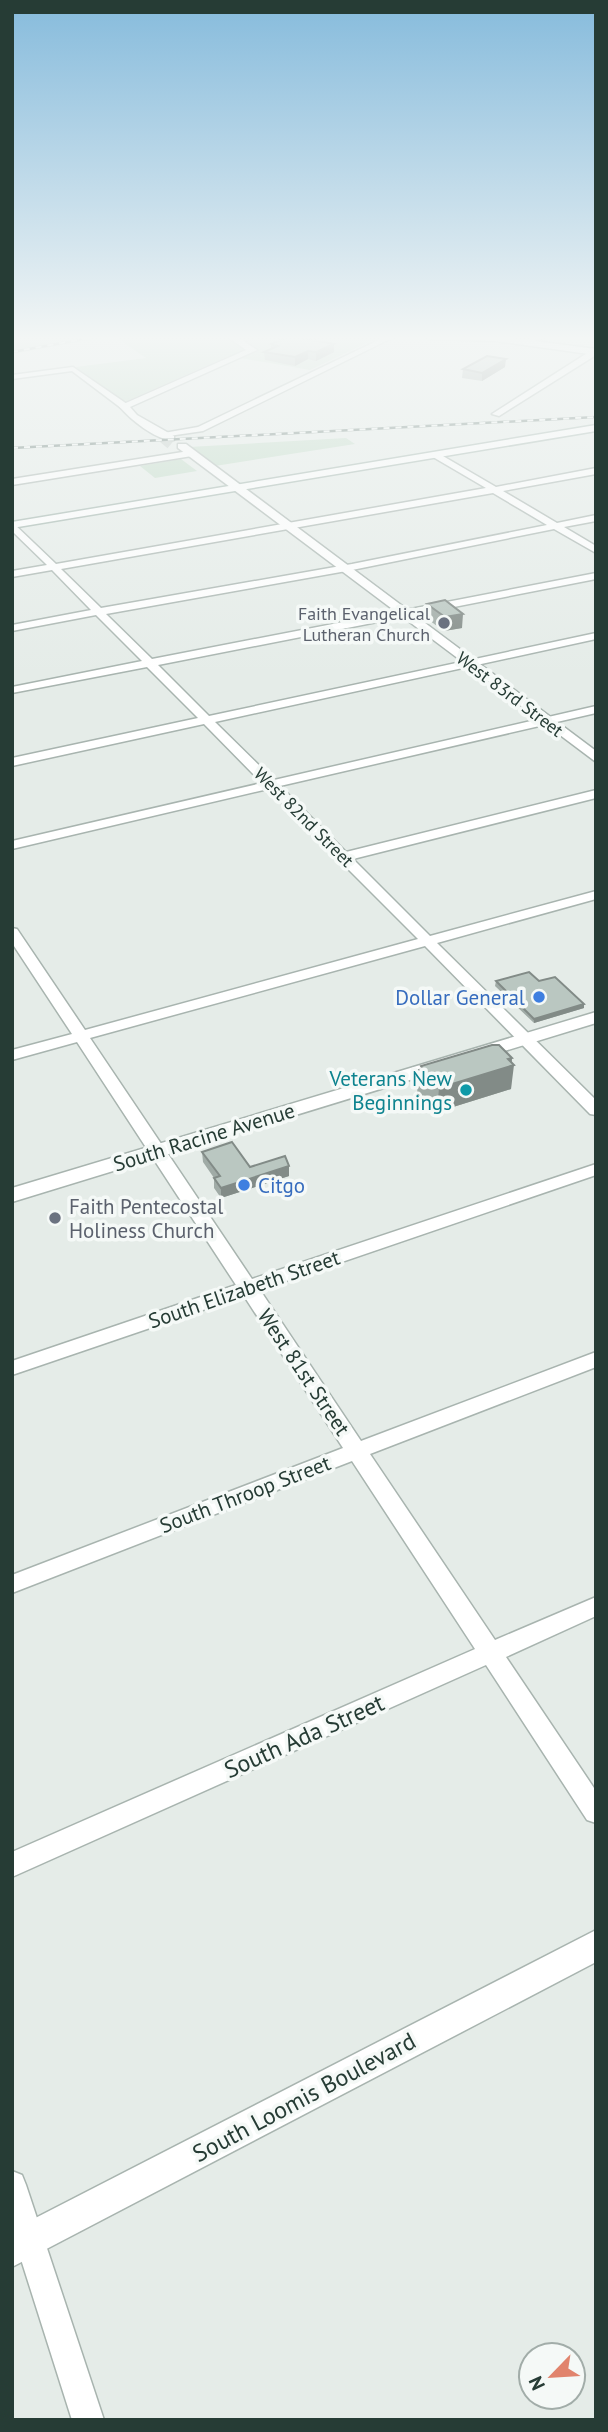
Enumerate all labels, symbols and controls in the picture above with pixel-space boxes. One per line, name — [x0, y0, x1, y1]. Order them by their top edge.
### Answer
place label: Faith Evangelical Lutheran Church — [298, 602, 431, 646]
marker: Faith Evangelical Lutheran Church — [436, 615, 452, 631]
street label: West 83rd Street — [452, 646, 568, 742]
street label: West 82nd Street — [249, 762, 359, 872]
place label: Dollar General — [395, 984, 525, 1011]
marker: Dollar General — [531, 989, 547, 1005]
place label: Veterans New Beginnings — [329, 1065, 453, 1116]
marker: Veterans New Beginnings — [458, 1082, 474, 1098]
street label: South Racine Avenue — [110, 1097, 298, 1177]
place label: Citgo — [258, 1172, 305, 1199]
marker: Citgo — [236, 1177, 252, 1193]
place label: Faith Pentecostal Holiness Church — [69, 1193, 223, 1244]
marker: Faith Pentecostal Holiness Church — [47, 1210, 63, 1226]
street label: South Elizabeth Street — [145, 1244, 343, 1334]
street label: West 81st Street — [252, 1304, 356, 1440]
street label: South Throop Street — [156, 1449, 334, 1539]
street label: South Ada Street — [219, 1687, 389, 1785]
street label: South Loomis Boulevard — [187, 2025, 421, 2169]
north arrow — [517, 2341, 587, 2411]
text: N — [523, 2372, 550, 2394]

